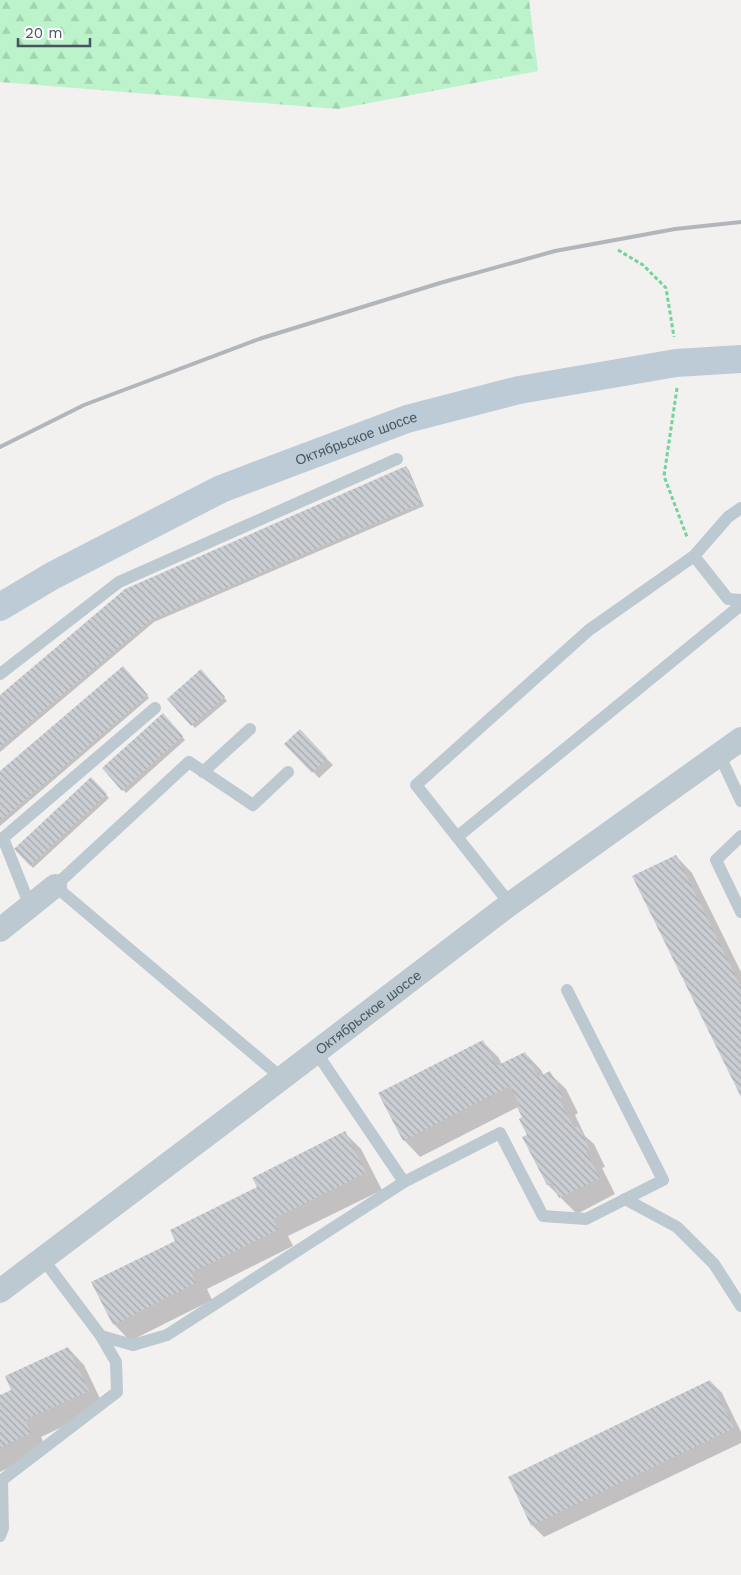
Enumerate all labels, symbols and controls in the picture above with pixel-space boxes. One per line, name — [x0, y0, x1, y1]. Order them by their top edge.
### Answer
scale bar — [18, 15, 90, 47]
text: 20 m — [25, 24, 63, 42]
street label: Октябрьское шоссе — [293, 409, 419, 468]
street label: Октябрьское шоссе — [312, 967, 425, 1058]

